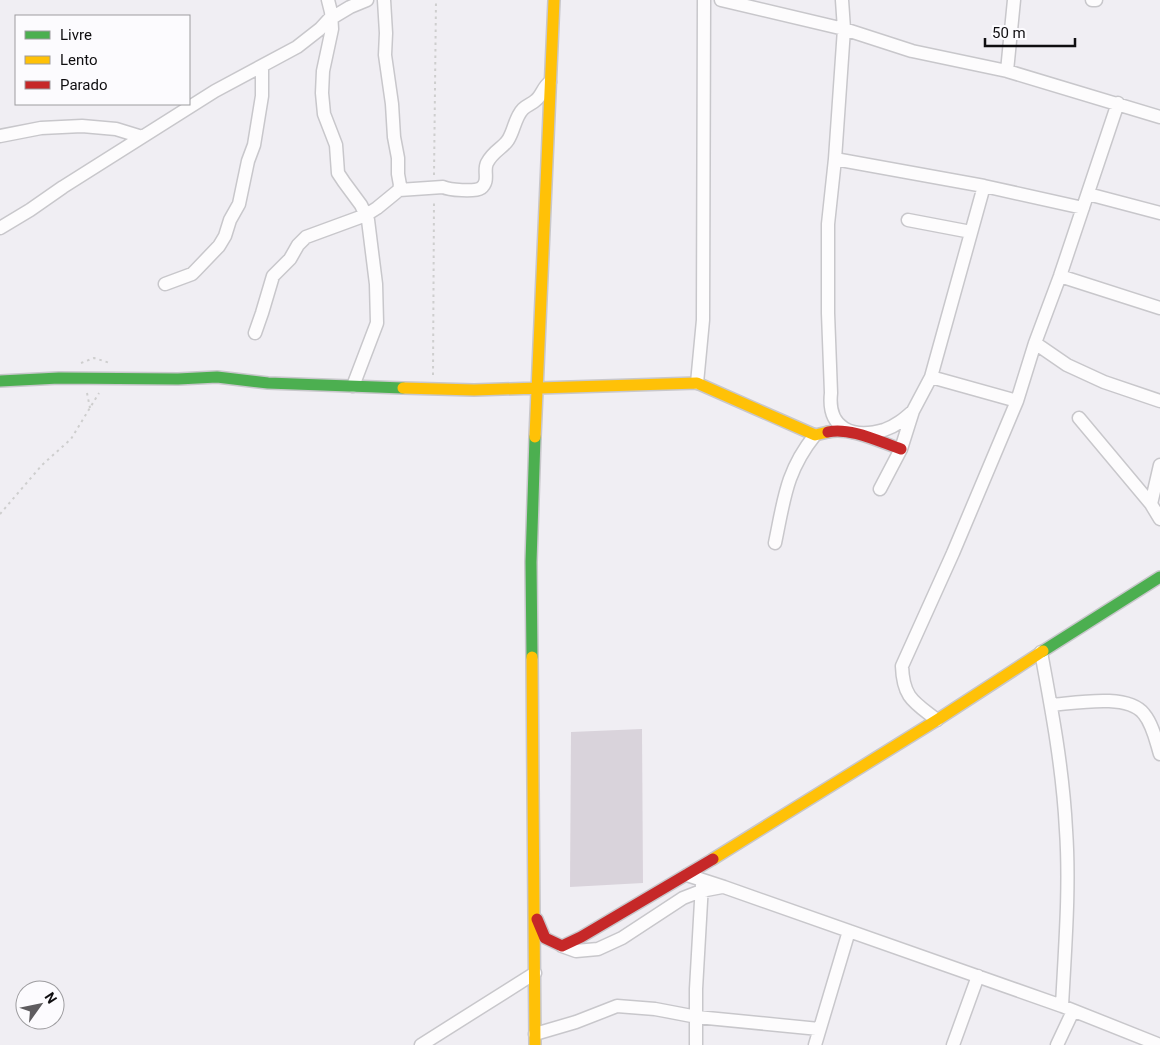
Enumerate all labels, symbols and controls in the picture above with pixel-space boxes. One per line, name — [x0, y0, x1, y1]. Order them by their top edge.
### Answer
legend — [15, 15, 190, 105]
scale bar — [985, 15, 1075, 47]
text: 50 m — [992, 24, 1026, 42]
text: Livre — [60, 26, 92, 44]
text: Lento — [60, 51, 98, 69]
text: Parado — [60, 76, 108, 94]
north arrow — [15, 980, 65, 1030]
text: N — [41, 989, 60, 1006]

